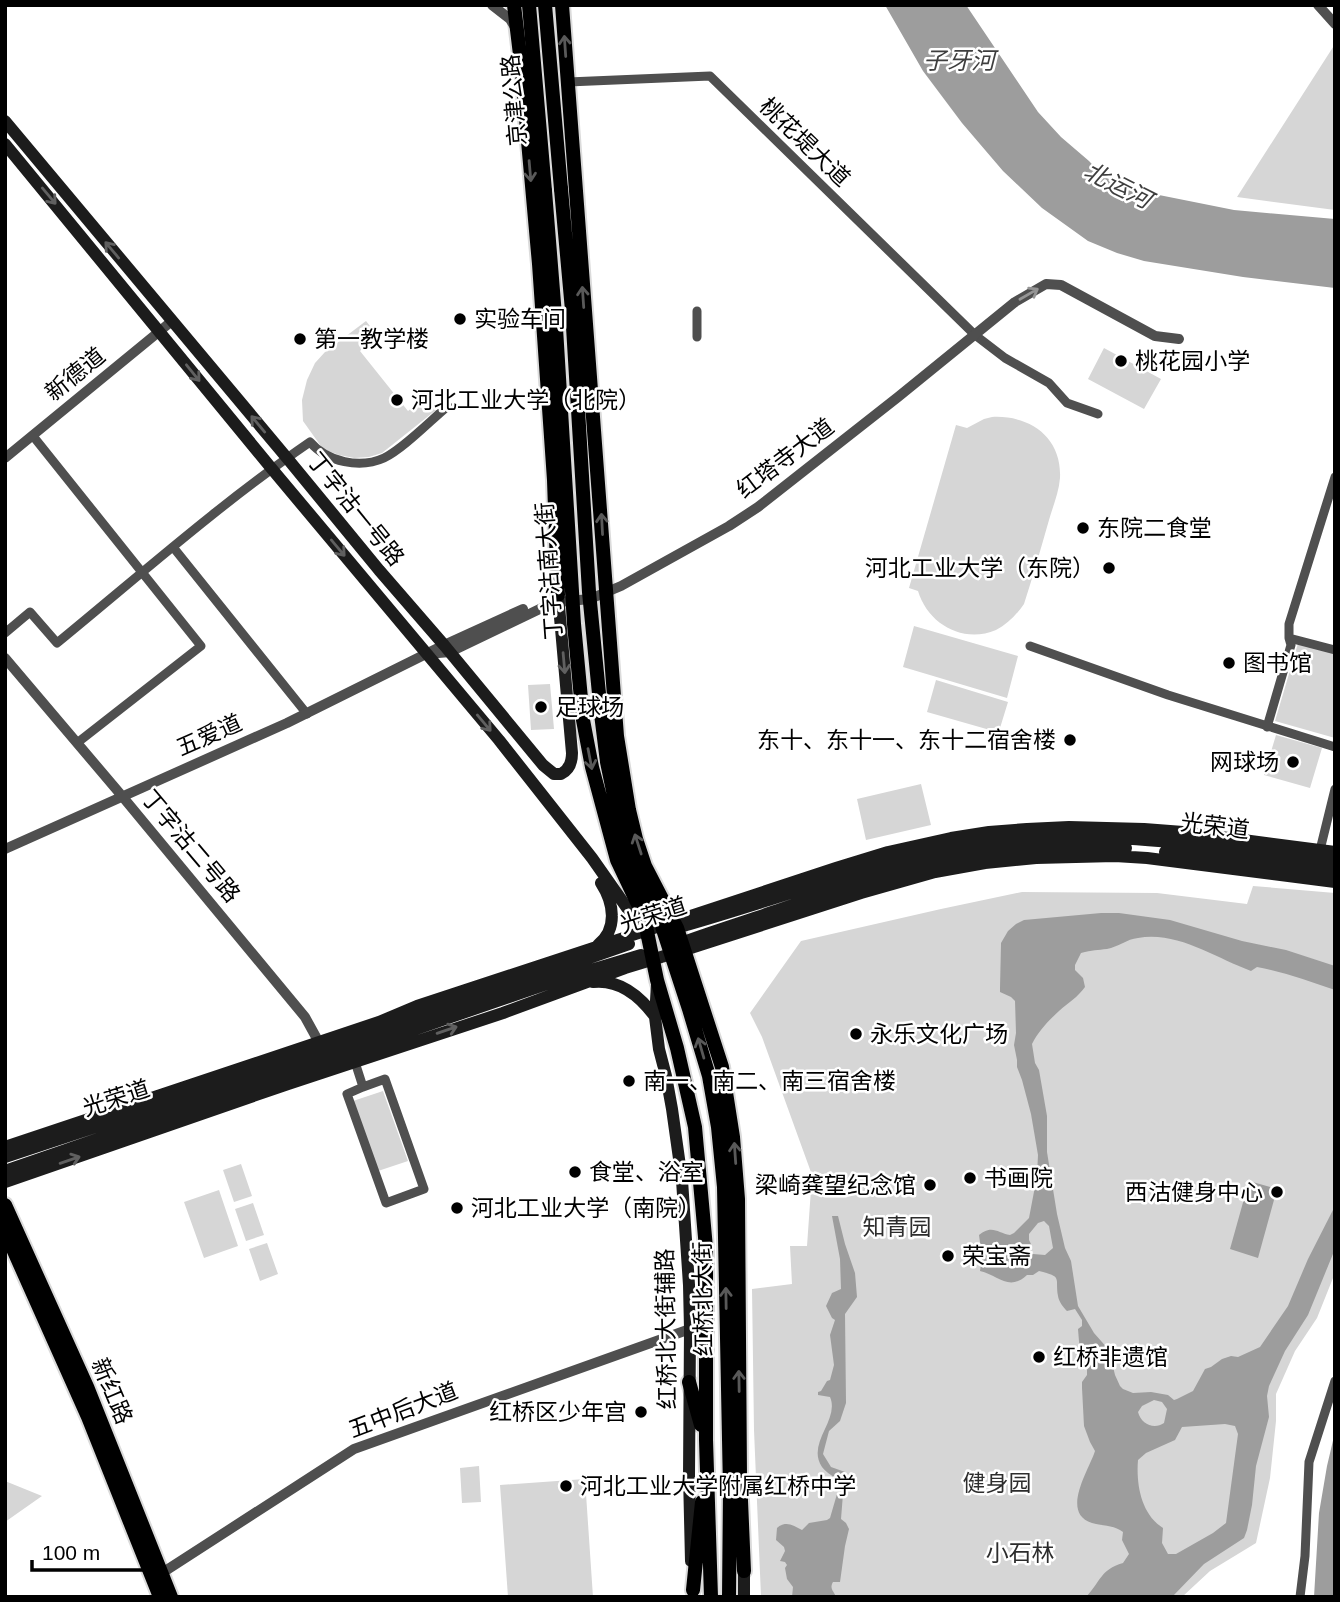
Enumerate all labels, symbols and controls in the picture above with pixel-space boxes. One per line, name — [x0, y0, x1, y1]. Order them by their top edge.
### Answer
one-way arrow — [558, 35, 571, 58]
water label: 子牙河 — [923, 47, 999, 74]
street label: 京津公路 — [497, 53, 531, 147]
street label: 桃花堤大道 — [755, 93, 855, 191]
water label: 北运河 — [1080, 157, 1160, 215]
one-way arrow — [524, 159, 537, 181]
one-way arrow — [41, 187, 57, 205]
one-way arrow — [105, 241, 120, 259]
one-way arrow — [576, 287, 589, 309]
one-way arrow — [1018, 287, 1038, 301]
place label: 实验车间 — [474, 306, 566, 332]
marker: 实验车间 — [452, 311, 468, 327]
place label: 第一教学楼 — [314, 326, 429, 352]
marker: 第一教学楼 — [292, 331, 308, 347]
street label: 新德道 — [40, 342, 110, 406]
place label: 桃花园小学 — [1135, 348, 1250, 374]
marker: 桃花园小学 — [1113, 353, 1129, 369]
one-way arrow — [185, 363, 201, 381]
place label: 河北工业大学（北院） — [411, 387, 641, 413]
marker: 河北工业大学（北院） — [389, 392, 405, 408]
street label: 红塔寺大道 — [731, 413, 839, 503]
one-way arrow — [250, 415, 266, 433]
street label: 丁字沽一号路 — [302, 447, 410, 571]
street label: 丁字沽南大街 — [531, 501, 567, 641]
one-way arrow — [595, 513, 608, 536]
place label: 东院二食堂 — [1097, 515, 1212, 541]
marker: 东院二食堂 — [1075, 520, 1091, 536]
one-way arrow — [331, 538, 346, 556]
place label: 河北工业大学（东院） — [865, 555, 1095, 581]
marker: 河北工业大学（东院） — [1101, 560, 1117, 576]
place label: 图书馆 — [1243, 650, 1312, 676]
one-way arrow — [558, 652, 571, 674]
marker: 图书馆 — [1221, 655, 1237, 671]
place label: 足球场 — [555, 694, 624, 720]
marker: 足球场 — [533, 699, 549, 715]
street label: 五爱道 — [172, 709, 246, 761]
one-way arrow — [476, 713, 492, 731]
place label: 东十、东十一、东十二宿舍楼 — [757, 727, 1056, 753]
marker: 东十、东十一、东十二宿舍楼 — [1062, 732, 1078, 748]
one-way arrow — [584, 747, 598, 770]
place label: 网球场 — [1210, 749, 1279, 775]
marker: 网球场 — [1285, 754, 1301, 770]
street label: 丁字沽二号路 — [137, 785, 245, 907]
street label: 光荣道 — [1179, 809, 1251, 843]
one-way arrow — [630, 834, 643, 856]
street label: 光荣道 — [616, 892, 690, 938]
place label: 永乐文化广场 — [870, 1021, 1008, 1047]
one-way arrow — [436, 1023, 458, 1036]
marker: 永乐文化广场 — [848, 1026, 864, 1042]
one-way arrow — [693, 1038, 706, 1060]
place label: 南一、南二、南三宿舍楼 — [643, 1068, 896, 1094]
marker: 南一、南二、南三宿舍楼 — [621, 1073, 637, 1089]
street label: 光荣道 — [79, 1075, 153, 1121]
one-way arrow — [728, 1142, 741, 1165]
one-way arrow — [58, 1153, 80, 1165]
place label: 食堂、浴室 — [589, 1159, 704, 1185]
marker: 食堂、浴室 — [567, 1164, 583, 1180]
place label: 书画院 — [984, 1165, 1053, 1191]
marker: 书画院 — [962, 1170, 978, 1186]
place label: 梁崎龚望纪念馆 — [755, 1172, 916, 1198]
marker: 梁崎龚望纪念馆 — [922, 1177, 938, 1193]
place label: 西沽健身中心 — [1125, 1179, 1263, 1205]
marker: 西沽健身中心 — [1269, 1184, 1285, 1200]
place label: 河北工业大学（南院） — [471, 1195, 701, 1221]
marker: 河北工业大学（南院） — [449, 1200, 465, 1216]
park label: 知青园 — [863, 1214, 932, 1240]
street label: 红桥北大街 — [689, 1241, 717, 1357]
place label: 荣宝斋 — [962, 1243, 1031, 1269]
street label: 红桥北大街辅路 — [652, 1248, 680, 1410]
marker: 荣宝斋 — [940, 1248, 956, 1264]
one-way arrow — [719, 1287, 732, 1310]
place label: 红桥非遗馆 — [1053, 1344, 1168, 1370]
marker: 红桥非遗馆 — [1031, 1349, 1047, 1365]
street label: 新红路 — [87, 1354, 137, 1428]
one-way arrow — [733, 1369, 746, 1392]
street label: 五中后大道 — [345, 1377, 461, 1443]
place label: 红桥区少年宫 — [489, 1399, 627, 1425]
marker: 红桥区少年宫 — [633, 1404, 649, 1420]
park label: 健身园 — [963, 1470, 1032, 1496]
place label: 河北工业大学附属红桥中学 — [580, 1473, 856, 1499]
marker: 河北工业大学附属红桥中学 — [558, 1478, 574, 1494]
scale bar — [32, 1528, 156, 1572]
park label: 小石林 — [986, 1540, 1055, 1566]
text: 100 m — [42, 1541, 100, 1564]

